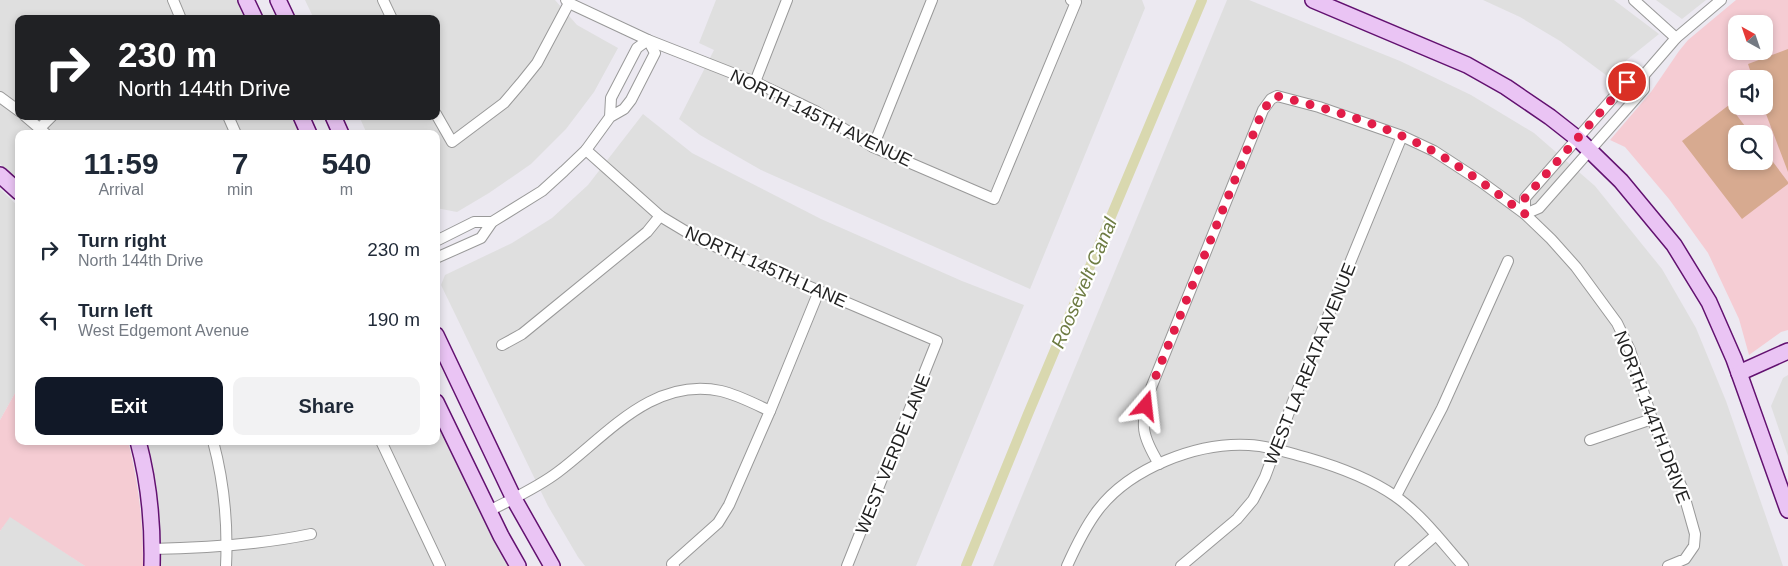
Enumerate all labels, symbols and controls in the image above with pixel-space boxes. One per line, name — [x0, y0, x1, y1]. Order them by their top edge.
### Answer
north arrow — [1728, 15, 1772, 60]
map controls — [1728, 15, 1773, 170]
icon: right — [35, 35, 100, 100]
text: 230 m — [118, 35, 217, 74]
pin — [1606, 61, 1648, 103]
street label: NORTH 145TH AVENUE — [727, 65, 915, 171]
icon: arrive — [1613, 68, 1641, 96]
button: sound — [1728, 70, 1773, 115]
text: North 144th Drive — [118, 76, 290, 101]
button: search — [1728, 125, 1773, 170]
text: 11:59 — [84, 147, 159, 180]
text: 7 — [232, 147, 248, 180]
text: 540 — [321, 147, 371, 180]
text: Arrival — [98, 181, 144, 198]
text: min — [227, 181, 253, 198]
text: m — [340, 181, 353, 198]
water label: Roosevelt Canal — [1047, 214, 1121, 351]
street label: NORTH 145TH LANE — [682, 222, 850, 312]
text: Turn right — [78, 230, 166, 251]
icon: right — [35, 236, 63, 264]
text: 230 m — [367, 239, 420, 260]
text: North 144th Drive — [78, 252, 203, 269]
street label: WEST LA REATA AVENUE — [1260, 260, 1360, 468]
text: Turn left — [78, 300, 153, 321]
icon: left — [35, 306, 63, 334]
text: 190 m — [367, 309, 420, 330]
text: West Edgemont Avenue — [78, 322, 249, 339]
street label: NORTH 144TH DRIVE — [1610, 328, 1694, 506]
street label: WEST VERDE LANE — [852, 371, 934, 537]
button: Exit — [35, 377, 223, 435]
button: Share — [233, 377, 420, 435]
position arrow — [1119, 379, 1171, 431]

